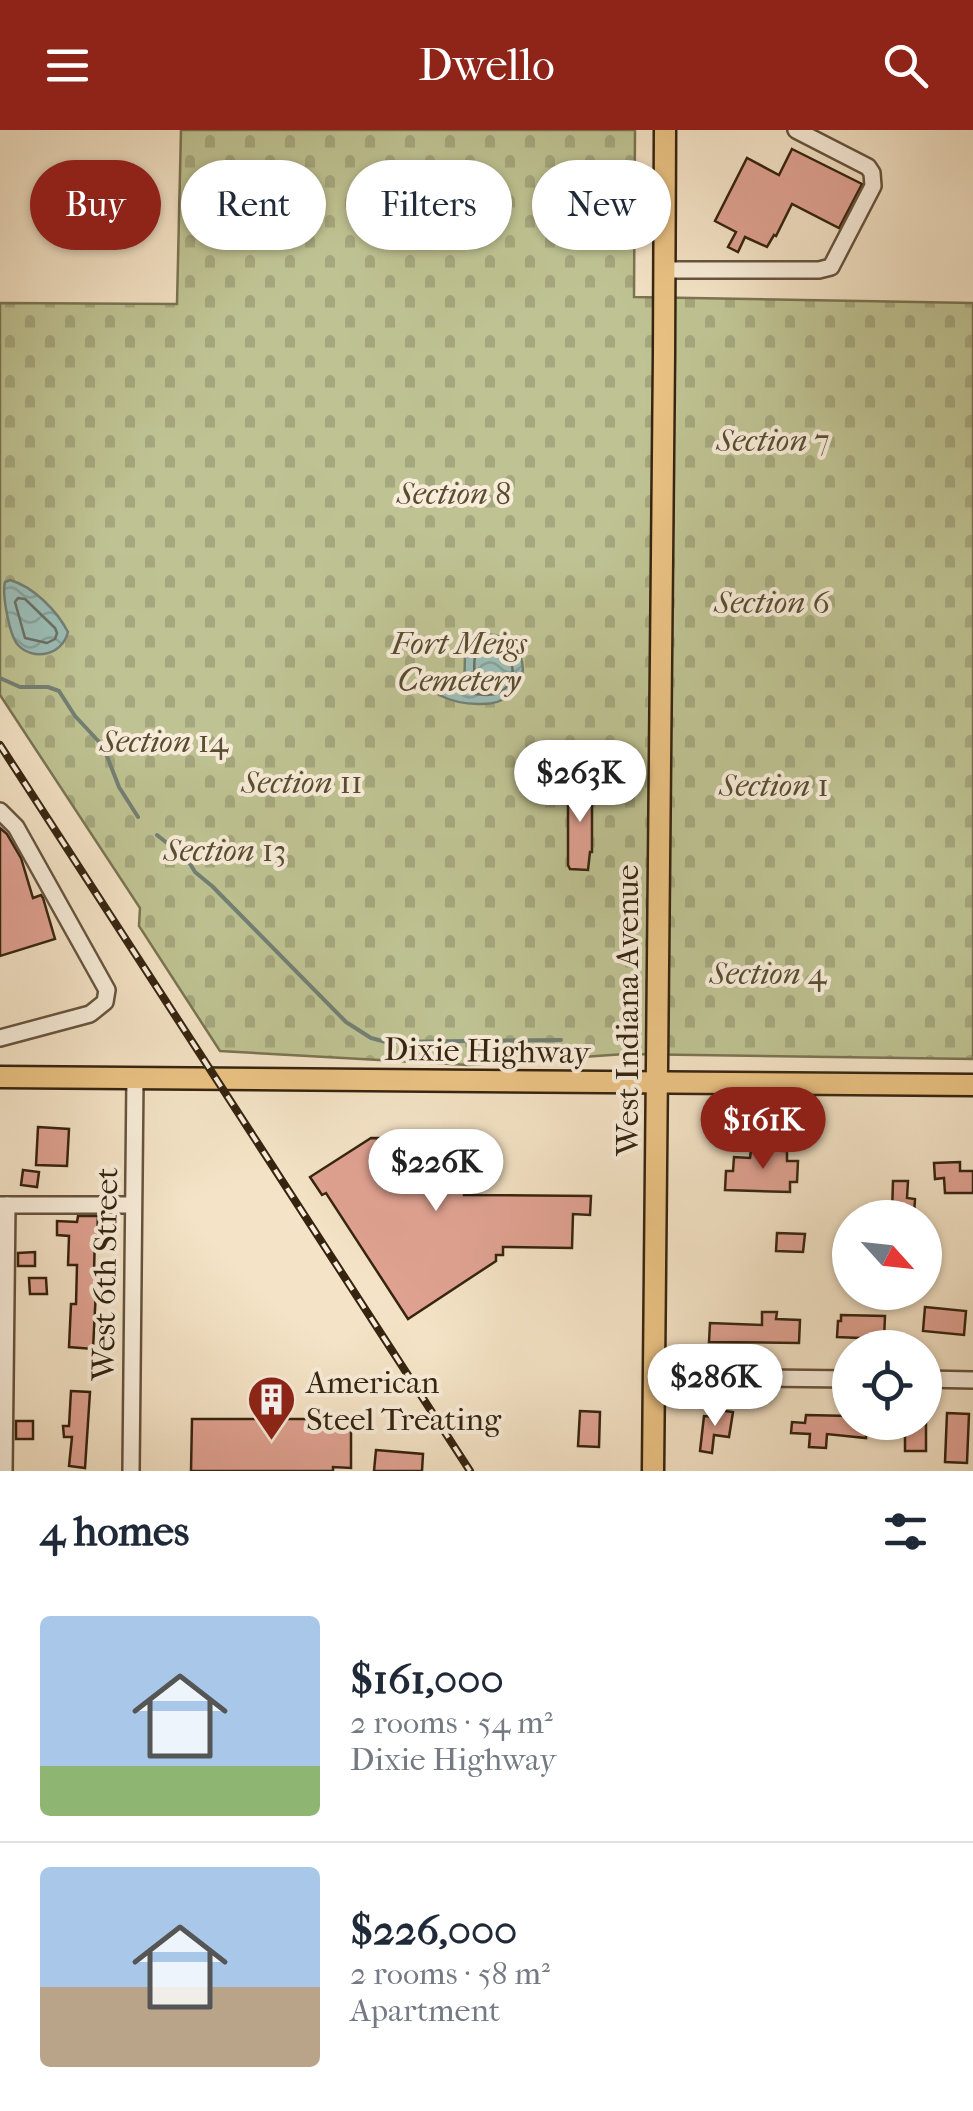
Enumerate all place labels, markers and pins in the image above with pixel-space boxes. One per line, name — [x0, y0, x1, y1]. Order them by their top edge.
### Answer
pin: $263K — [510, 740, 650, 825]
pin: $161K — [693, 1087, 833, 1172]
pin: $226K — [366, 1129, 506, 1214]
pin: $286K — [645, 1344, 785, 1429]
place label: American Steel Treating — [304, 1364, 502, 1438]
building icon: American Steel Treating — [245, 1374, 297, 1442]

